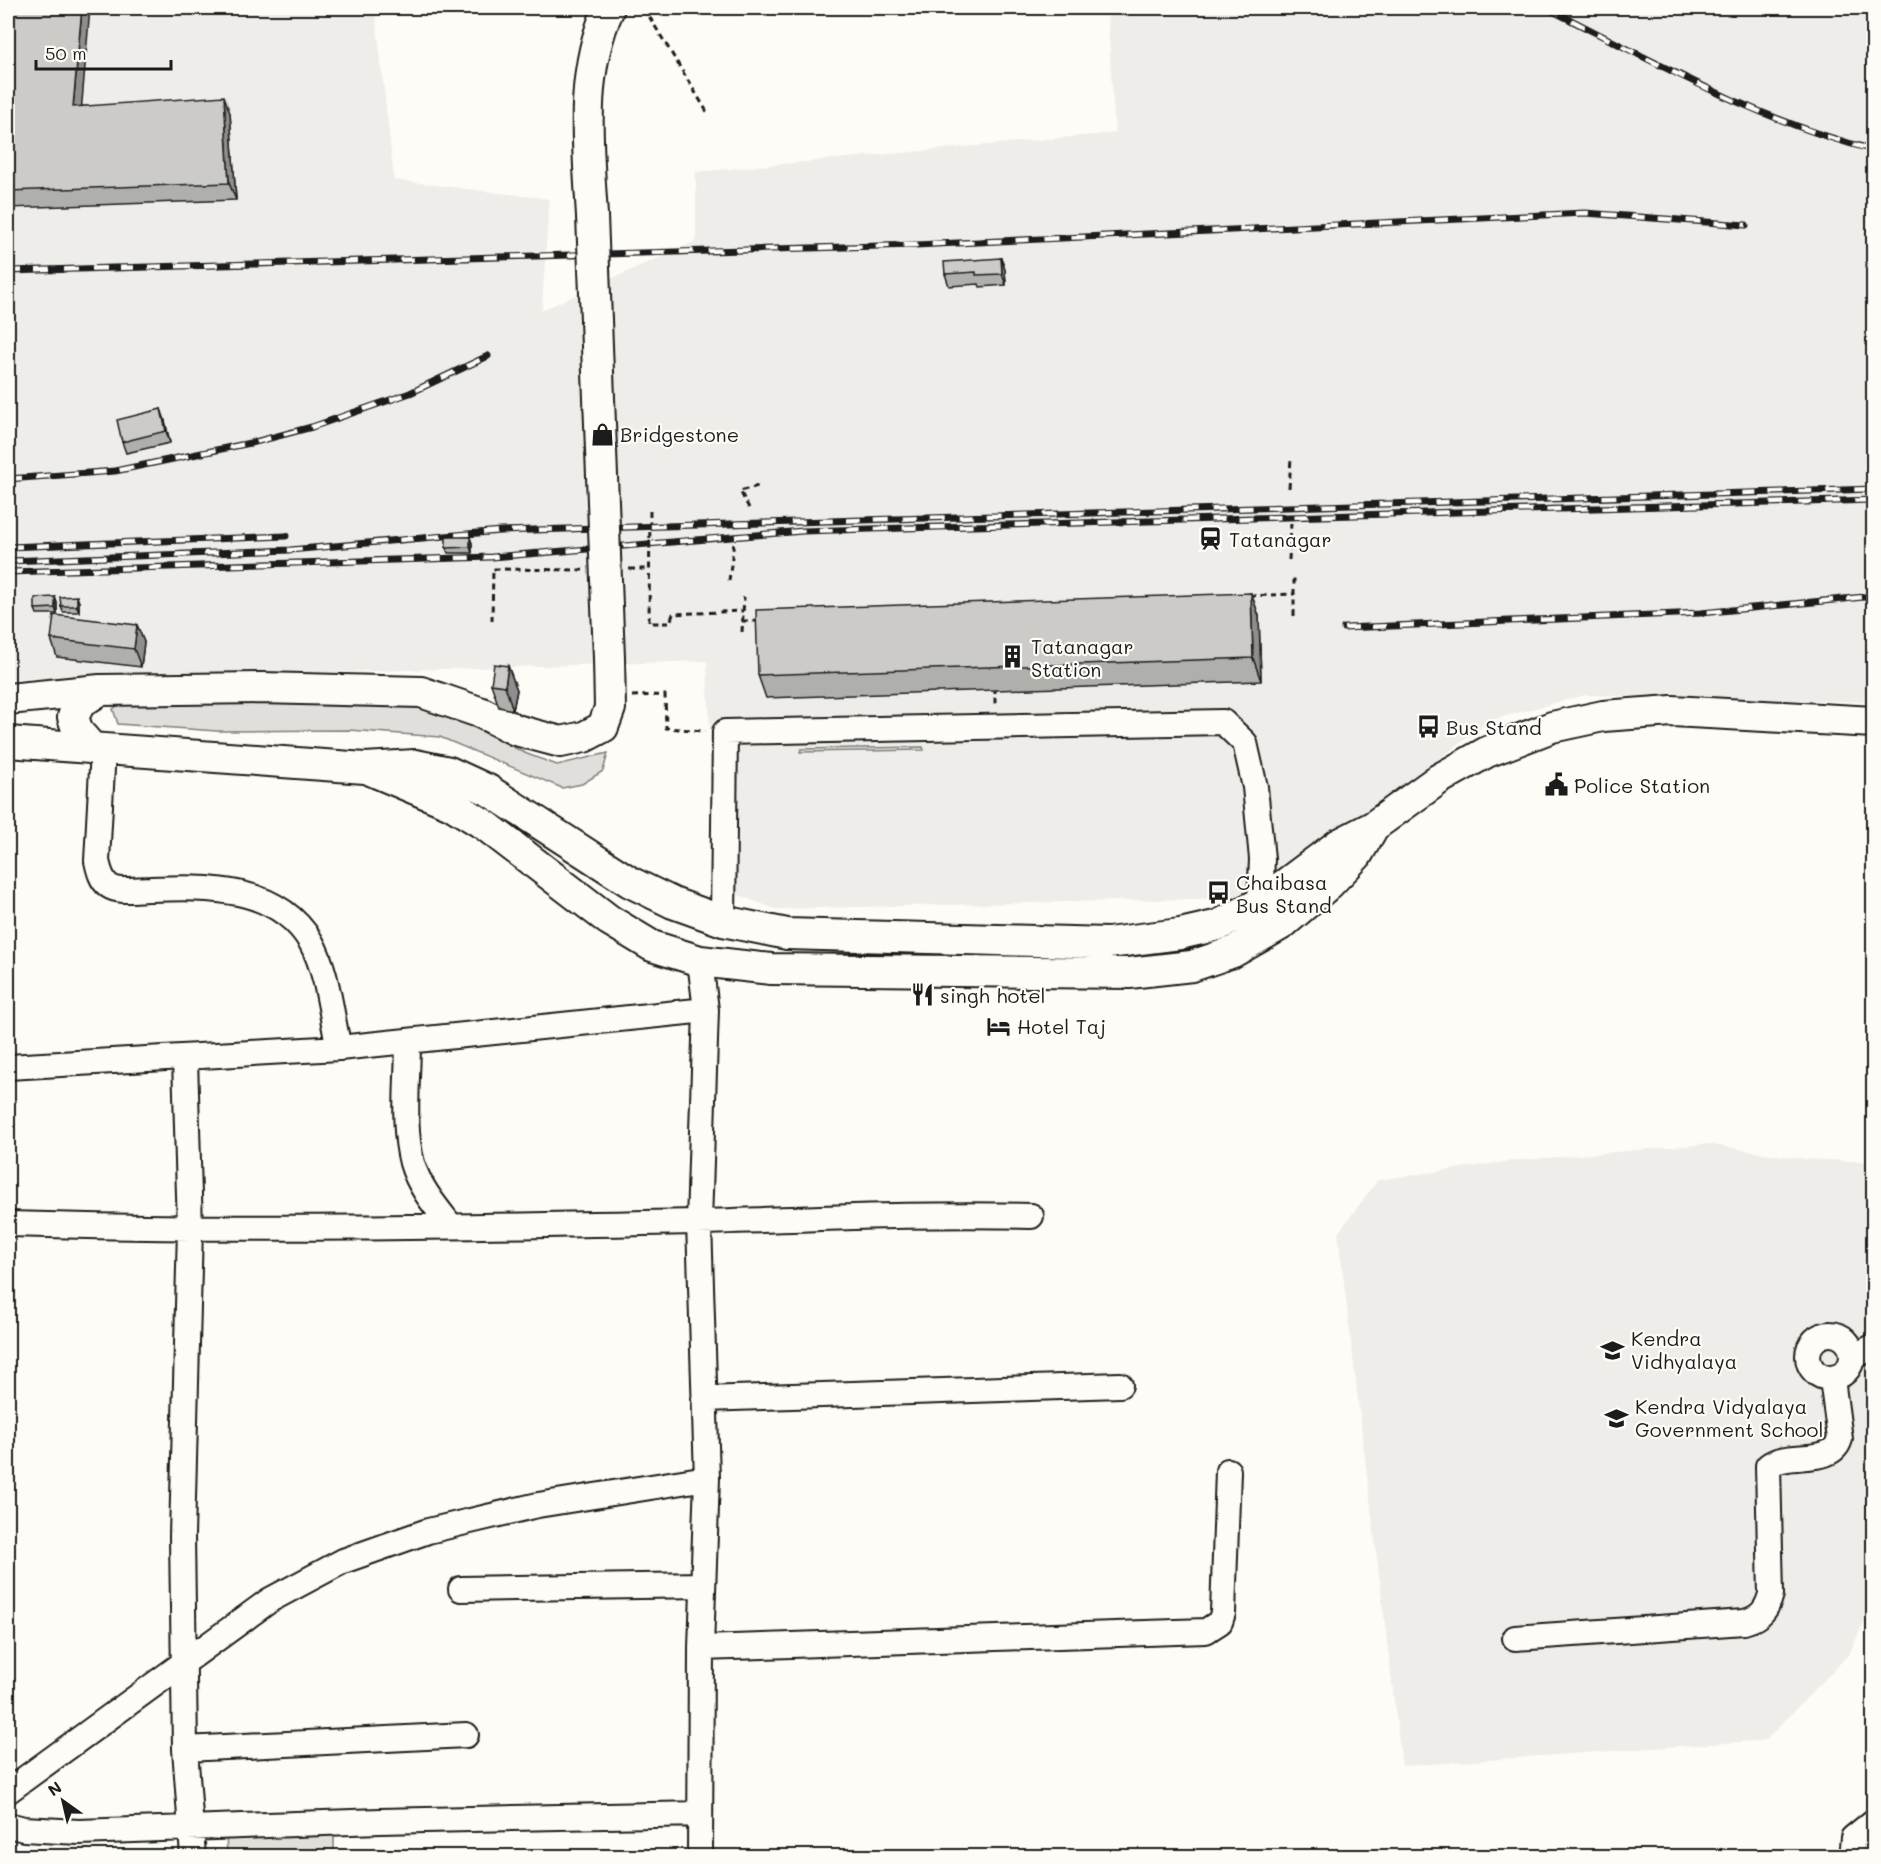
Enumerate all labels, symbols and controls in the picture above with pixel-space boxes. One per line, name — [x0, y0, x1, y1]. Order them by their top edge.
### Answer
scale bar — [36, 33, 171, 71]
text: 50 m — [45, 41, 87, 65]
shop icon: Bridgestone — [589, 421, 615, 447]
place label: Bridgestone — [620, 421, 739, 447]
station icon: Tatanagar — [1198, 526, 1224, 552]
place label: Tatanagar — [1229, 526, 1332, 552]
place label: Tatanagar Station — [1031, 633, 1134, 682]
building icon: Tatanagar Station — [1000, 644, 1026, 670]
bus stop icon: Bus Stand — [1415, 714, 1441, 740]
place label: Bus Stand — [1446, 714, 1542, 740]
public building icon: Police Station — [1543, 772, 1569, 798]
place label: Police Station — [1574, 772, 1710, 798]
place label: Chaibasa Bus Stand — [1236, 869, 1332, 918]
bus stop icon: Chaibasa Bus Stand — [1205, 880, 1231, 906]
restaurant icon: singh hotel — [909, 982, 935, 1008]
place label: singh hotel — [940, 982, 1046, 1008]
hotel icon: Hotel Taj — [986, 1013, 1012, 1039]
place label: Hotel Taj — [1017, 1013, 1106, 1039]
place label: Kendra Vidhyalaya — [1631, 1325, 1737, 1374]
school or university icon: Kendra Vidhyalaya — [1600, 1337, 1626, 1363]
place label: Kendra Vidyalaya Government School — [1635, 1393, 1823, 1442]
school or university icon: Kendra Vidyalaya Government School — [1604, 1405, 1630, 1431]
north arrow — [33, 1771, 93, 1831]
text: N — [43, 1776, 65, 1800]

